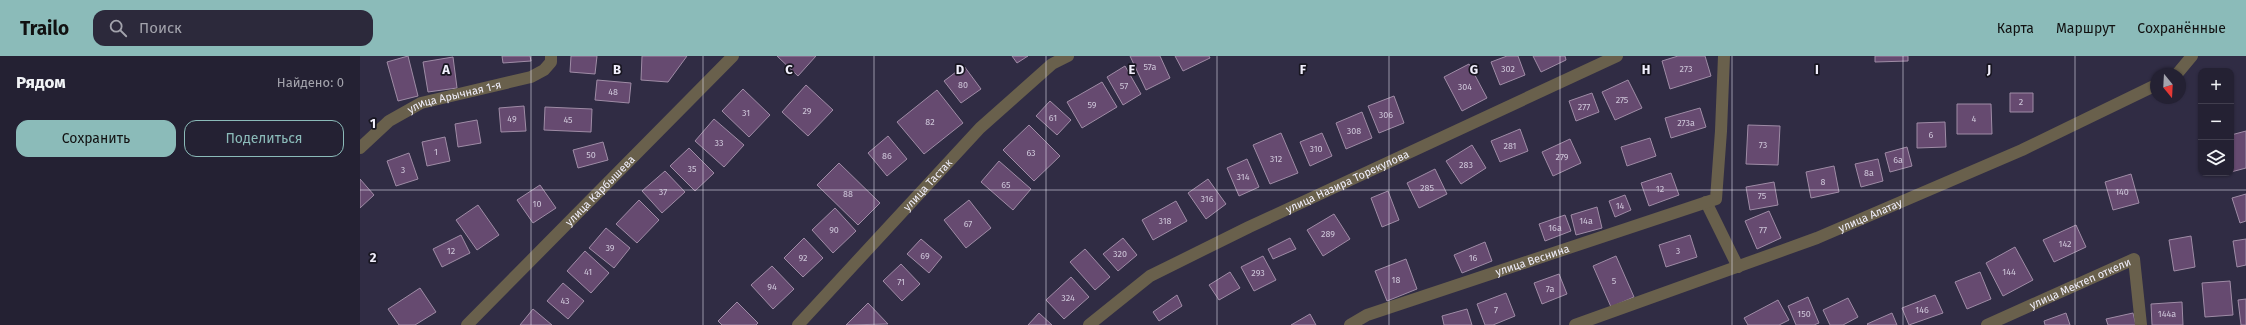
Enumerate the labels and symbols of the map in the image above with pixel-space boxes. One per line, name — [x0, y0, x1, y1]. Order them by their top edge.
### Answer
text: A — [441, 62, 450, 77]
text: B — [613, 62, 621, 77]
text: C — [785, 62, 793, 77]
text: D — [956, 62, 965, 77]
text: E — [1129, 62, 1136, 77]
house number: 57а — [1144, 62, 1157, 72]
text: F — [1300, 62, 1307, 77]
text: G — [1470, 62, 1478, 77]
text: H — [1642, 62, 1650, 77]
text: I — [1815, 62, 1819, 77]
text: J — [1986, 62, 1991, 77]
house number: 302 — [1501, 64, 1515, 74]
house number: 273 — [1680, 64, 1692, 74]
north arrow — [2150, 68, 2186, 104]
street label: улица Арычная 1-я — [405, 78, 503, 116]
house number: 80 — [958, 80, 968, 90]
house number: 57 — [1120, 81, 1128, 91]
house number: 304 — [1458, 82, 1472, 92]
house number: 48 — [608, 87, 618, 97]
house number: 275 — [1616, 95, 1629, 105]
house number: 2 — [2019, 97, 2023, 107]
house number: 59 — [1087, 100, 1097, 110]
house number: 277 — [1578, 102, 1590, 112]
house number: 29 — [802, 106, 812, 116]
house number: 31 — [742, 108, 750, 118]
house number: 306 — [1379, 110, 1393, 120]
house number: 61 — [1049, 113, 1057, 123]
house number: 49 — [507, 114, 517, 124]
house number: 4 — [1972, 114, 1977, 124]
house number: 45 — [563, 115, 573, 125]
text: 1 — [370, 116, 376, 131]
house number: 82 — [925, 117, 935, 127]
house number: 273а — [1677, 118, 1695, 128]
house number: 308 — [1347, 126, 1361, 136]
house number: 6 — [1929, 130, 1934, 140]
house number: 33 — [715, 138, 723, 148]
house number: 73 — [1759, 140, 1767, 150]
house number: 281 — [1503, 141, 1517, 151]
house number: 310 — [1309, 144, 1323, 154]
house number: 1 — [434, 147, 438, 157]
street label: улица Назира Торекулова — [1283, 147, 1411, 216]
house number: 63 — [1026, 148, 1036, 158]
house number: 50 — [586, 150, 596, 160]
house number: 86 — [882, 151, 892, 161]
house number: 279 — [1556, 152, 1569, 162]
street label: улица Карбышева — [562, 153, 638, 229]
house number: 312 — [1270, 154, 1282, 164]
house number: 6а — [1893, 155, 1903, 165]
street label: улица Тастак — [900, 156, 955, 213]
house number: 283 — [1459, 160, 1473, 170]
house number: 35 — [687, 164, 697, 174]
house number: 3 — [401, 165, 405, 175]
house number: 8а — [1864, 168, 1874, 178]
house number: 314 — [1237, 172, 1250, 182]
house number: 8 — [1821, 177, 1826, 187]
house number: 65 — [1001, 180, 1011, 190]
house number: 285 — [1420, 183, 1434, 193]
house number: 12 — [1656, 184, 1664, 194]
house number: 37 — [659, 187, 667, 197]
house number: 140 — [2115, 187, 2129, 197]
house number: 88 — [843, 189, 853, 199]
house number: 75 — [1758, 191, 1767, 201]
house number: 316 — [1201, 194, 1214, 204]
street label: улица Алатау — [1836, 196, 1904, 235]
house number: 10 — [533, 199, 541, 209]
house number: 14 — [1616, 201, 1625, 211]
house number: 318 — [1158, 216, 1172, 226]
house number: 14а — [1579, 216, 1593, 226]
house number: 67 — [964, 219, 972, 229]
house number: 16а — [1548, 223, 1562, 233]
house number: 90 — [829, 225, 839, 235]
house number: 77 — [1759, 225, 1767, 235]
house number: 289 — [1321, 229, 1335, 239]
house number: 142 — [2059, 239, 2071, 249]
street label: улица Веснина — [1494, 242, 1571, 278]
house number: 39 — [605, 243, 615, 253]
house number: 12 — [447, 246, 455, 256]
house number: 3 — [1676, 246, 1680, 256]
house number: 320 — [1113, 249, 1127, 259]
text: 2 — [370, 250, 377, 265]
house number: 69 — [920, 251, 930, 261]
house number: 92 — [799, 253, 807, 263]
house number: 16 — [1469, 253, 1478, 263]
street label: улица Мектеп откели — [2027, 255, 2133, 312]
house number: 41 — [584, 267, 592, 277]
house number: 144 — [2002, 267, 2016, 277]
house number: 293 — [1251, 268, 1265, 278]
house number: 18 — [1392, 275, 1400, 285]
house number: 5 — [1612, 276, 1617, 286]
house number: 71 — [897, 277, 905, 287]
house number: 94 — [767, 282, 777, 292]
house number: 7а — [1546, 284, 1554, 294]
house number: 324 — [1061, 293, 1075, 303]
house number: 43 — [560, 296, 570, 306]
house number: 7 — [1494, 305, 1498, 315]
house number: 146 — [1915, 305, 1929, 315]
house number: 150 — [1797, 309, 1811, 319]
house number: 144а — [2158, 309, 2176, 319]

